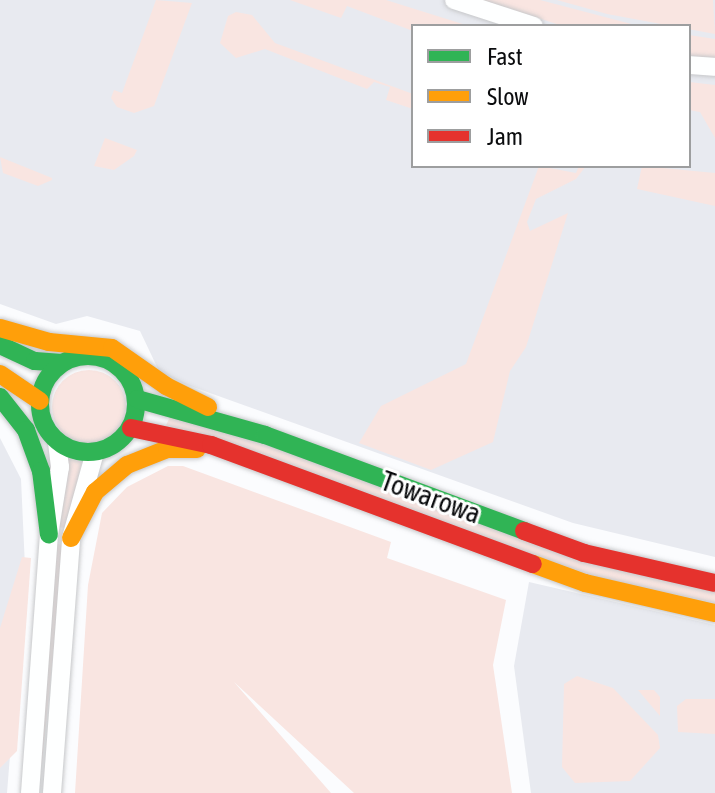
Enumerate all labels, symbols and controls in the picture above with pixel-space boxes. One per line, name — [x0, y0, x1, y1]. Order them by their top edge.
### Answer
legend — [411, 24, 691, 168]
text: Fast — [487, 43, 523, 70]
text: Slow — [487, 83, 529, 110]
text: Jam — [487, 123, 523, 150]
street label: Towarowa — [377, 464, 485, 530]

